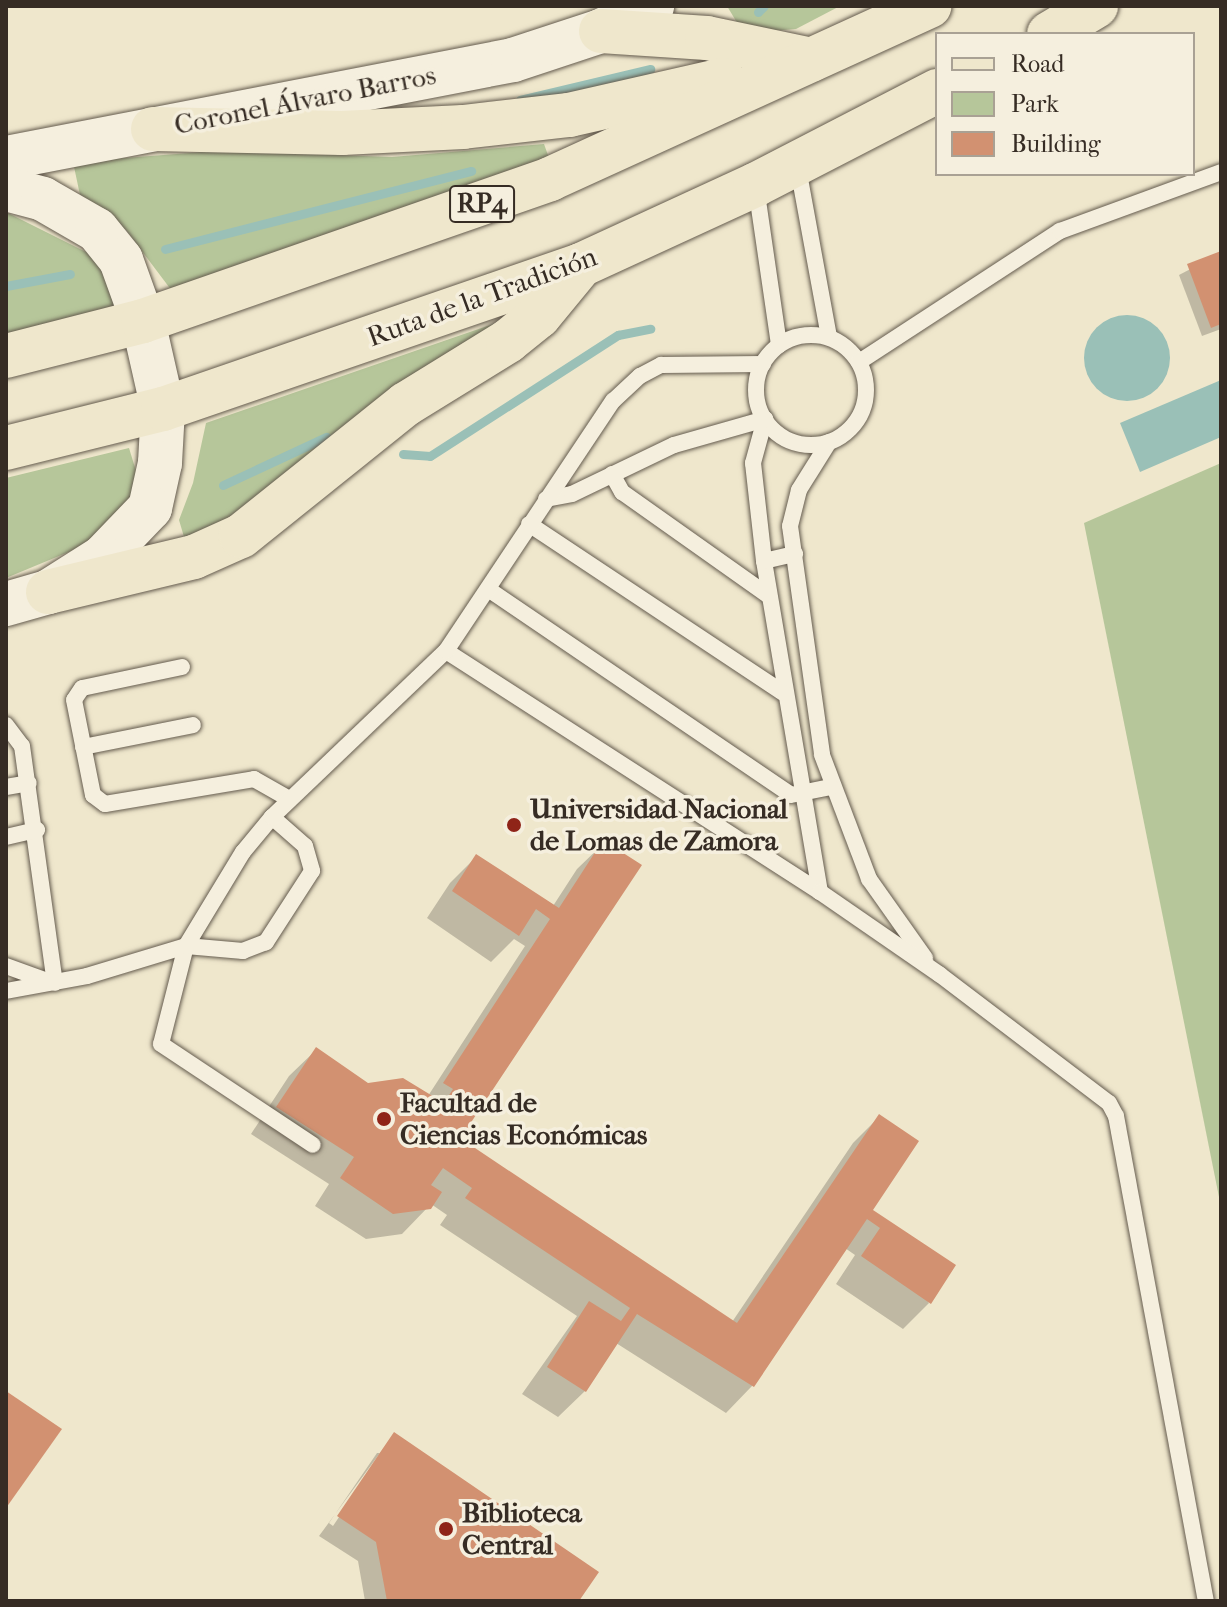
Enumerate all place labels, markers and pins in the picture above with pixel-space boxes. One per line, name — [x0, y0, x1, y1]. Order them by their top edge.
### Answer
place label: Universidad Nacional de Lomas de Zamora — [530, 792, 788, 858]
marker: Universidad Nacional de Lomas de Zamora — [505, 816, 523, 834]
place label: Facultad de Ciencias Económicas — [400, 1086, 647, 1152]
marker: Facultad de Ciencias Económicas — [375, 1110, 393, 1128]
place label: Biblioteca Central — [462, 1496, 582, 1562]
marker: Biblioteca Central — [437, 1520, 455, 1538]

